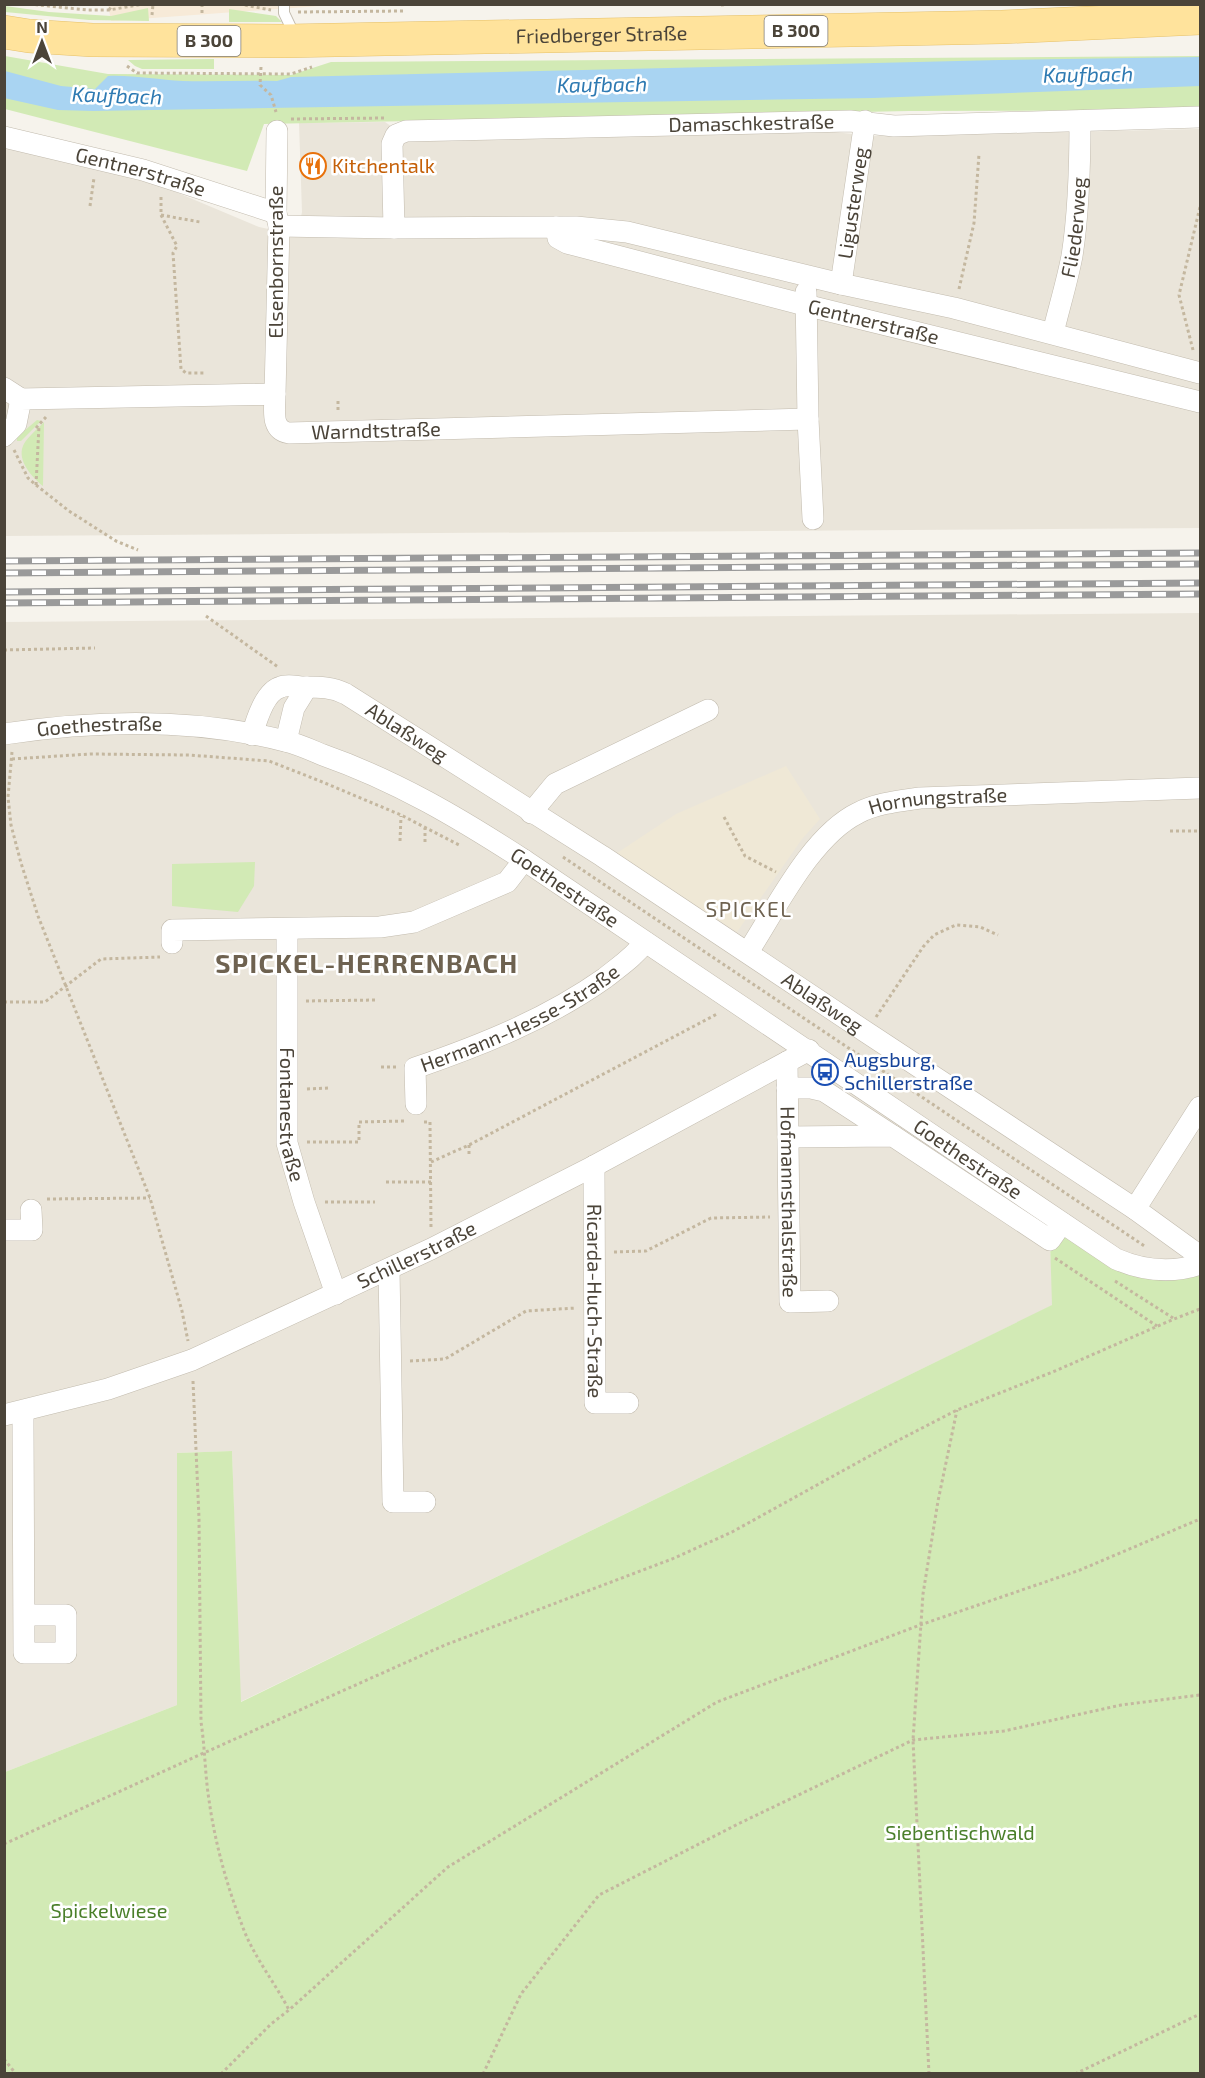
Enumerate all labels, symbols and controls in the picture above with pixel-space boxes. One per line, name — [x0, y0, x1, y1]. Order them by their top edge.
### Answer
north arrow — [12, 12, 72, 72]
road number: B 300 — [764, 16, 828, 46]
text: N — [36, 17, 48, 36]
street label: Friedberger Straße — [515, 20, 688, 47]
road number: B 300 — [178, 26, 240, 56]
water label: Kaufbach — [1043, 60, 1133, 87]
water label: Kaufbach — [557, 70, 647, 97]
water label: Kaufbach — [71, 80, 163, 109]
street label: Damaschkestraße — [668, 108, 835, 136]
street label: Gentnerstraße — [73, 141, 209, 201]
street label: Ligusterweg — [832, 145, 872, 260]
restaurant icon: Kitchentalk — [298, 151, 328, 181]
place label: Kitchentalk — [332, 153, 435, 177]
street label: Fliederweg — [1055, 177, 1090, 280]
street label: Elsenbornstraße — [263, 185, 287, 339]
street label: Gentnerstraße — [806, 293, 942, 348]
street label: Warndtstraße — [311, 416, 441, 443]
street label: Ablaßweg — [362, 697, 453, 766]
street label: Goethestraße — [35, 711, 163, 740]
street label: Hornungstraße — [865, 782, 1008, 819]
street label: Goethestraße — [506, 842, 624, 932]
district label: SPICKEL — [706, 896, 792, 921]
district label: SPICKEL-HERRENBACH — [215, 947, 519, 978]
street label: Hermann-Hesse-Straße — [417, 959, 623, 1076]
street label: Ablaßweg — [778, 966, 868, 1038]
street label: Fontanestraße — [275, 1047, 310, 1184]
place label: Augsburg, Schillerstraße — [844, 1047, 973, 1094]
bus stop icon: Augsburg, Schillerstraße — [810, 1057, 840, 1087]
street label: Hofmannsthalstraße — [777, 1106, 803, 1298]
street label: Goethestraße — [910, 1113, 1027, 1203]
street label: Ricarda-Huch-Straße — [583, 1204, 608, 1398]
street label: Schillerstraße — [353, 1215, 480, 1293]
park label: Siebentischwald — [885, 1820, 1035, 1844]
park label: Spickelwiese — [51, 1898, 167, 1922]

